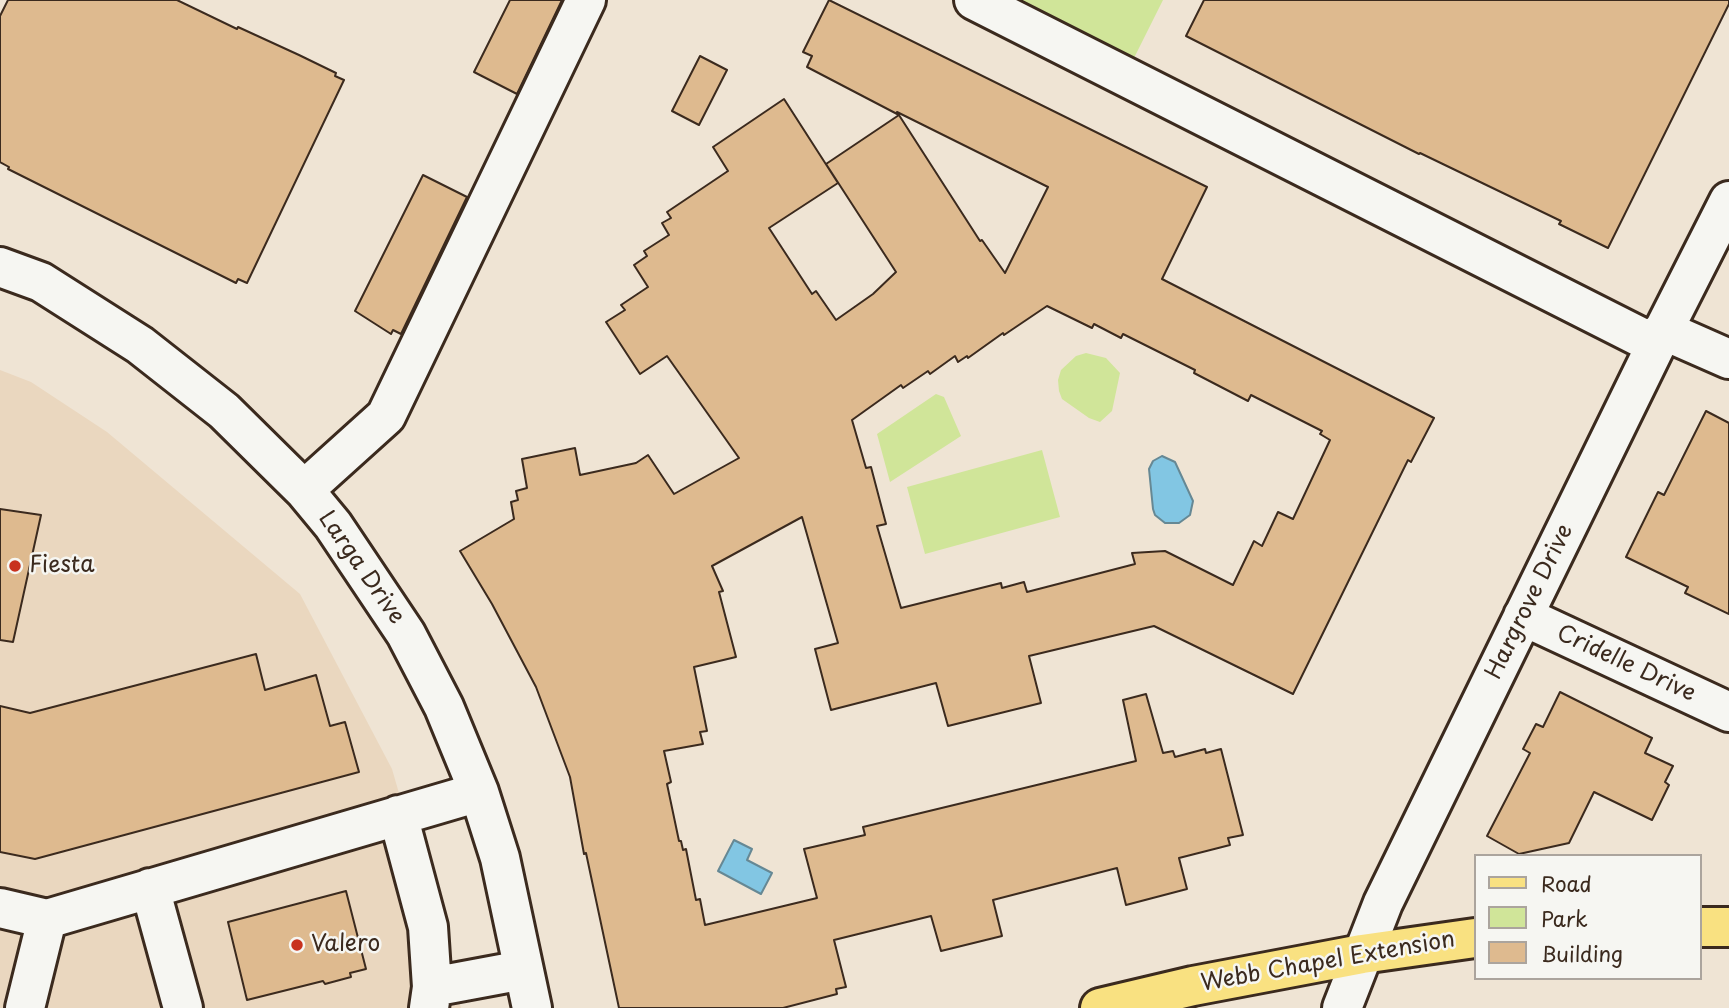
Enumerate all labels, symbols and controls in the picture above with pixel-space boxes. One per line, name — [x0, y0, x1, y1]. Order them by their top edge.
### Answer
street label: Larga Drive — [312, 506, 410, 630]
street label: Hargrove Drive — [1480, 520, 1580, 684]
place label: Fiesta — [29, 552, 95, 580]
marker: Fiesta — [7, 558, 23, 574]
street label: Cridelle Drive — [1552, 620, 1700, 708]
legend — [1474, 854, 1701, 980]
text: Road — [1541, 867, 1592, 899]
text: Park — [1541, 902, 1588, 934]
street label: Webb Chapel Extension — [1199, 926, 1457, 998]
place label: Valero — [311, 931, 380, 959]
marker: Valero — [289, 937, 305, 953]
text: Building — [1541, 937, 1623, 969]

